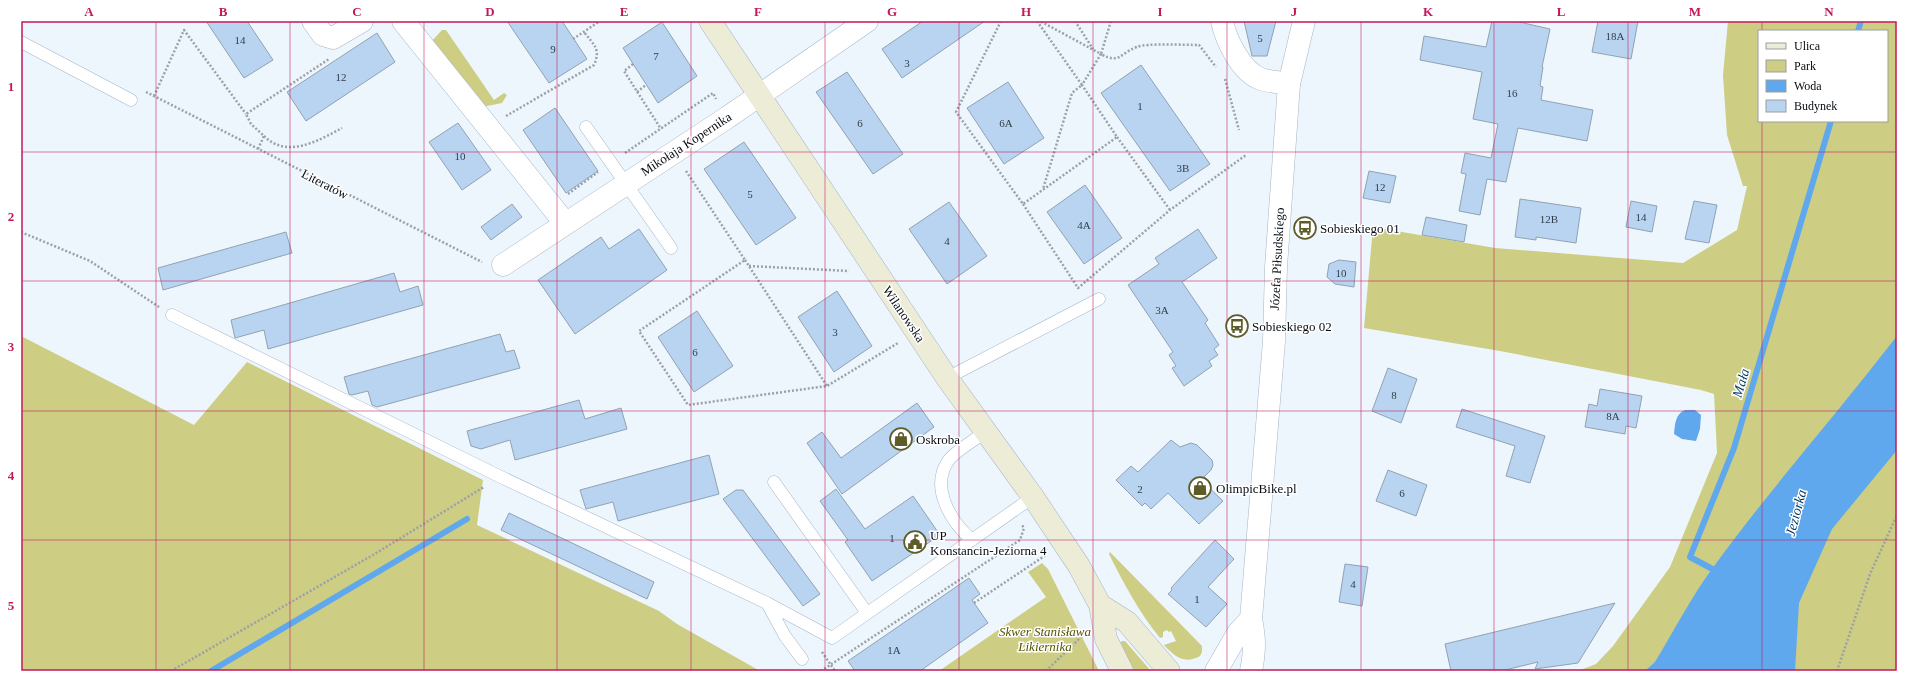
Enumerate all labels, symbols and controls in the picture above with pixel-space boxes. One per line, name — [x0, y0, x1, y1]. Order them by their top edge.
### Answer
text: A — [84, 4, 94, 19]
text: B — [219, 4, 228, 19]
text: C — [352, 4, 362, 19]
text: D — [485, 4, 495, 19]
text: E — [620, 4, 628, 19]
text: F — [754, 4, 762, 19]
text: G — [887, 4, 897, 19]
text: H — [1021, 4, 1031, 19]
text: I — [1157, 4, 1163, 19]
text: J — [1291, 4, 1298, 19]
text: K — [1423, 4, 1434, 19]
text: L — [1557, 4, 1566, 19]
text: M — [1689, 4, 1701, 19]
text: N — [1824, 4, 1834, 19]
house number: 18A — [1606, 30, 1625, 42]
legend — [1758, 30, 1888, 122]
house number: 5 — [1257, 32, 1263, 44]
house number: 14 — [235, 34, 246, 46]
text: Ulica — [1794, 39, 1821, 53]
house number: 9 — [550, 43, 556, 55]
house number: 7 — [653, 50, 659, 62]
house number: 3 — [904, 57, 910, 69]
text: Park — [1794, 59, 1816, 73]
house number: 12 — [336, 71, 347, 83]
text: 1 — [8, 79, 14, 94]
text: Woda — [1794, 79, 1822, 93]
house number: 16 — [1507, 87, 1518, 99]
text: Budynek — [1794, 99, 1837, 113]
house number: 1 — [1137, 100, 1143, 112]
street label: Mikołaja Kopernika — [638, 109, 734, 179]
house number: 6 — [857, 117, 863, 129]
house number: 6A — [999, 117, 1013, 129]
house number: 10 — [455, 150, 466, 162]
house number: 3B — [1177, 162, 1189, 174]
street label: Literatów — [299, 166, 351, 202]
house number: 12 — [1375, 181, 1386, 193]
house number: 5 — [747, 188, 753, 200]
street label: Józefa Piłsudskiego — [1267, 207, 1287, 311]
text: 2 — [8, 209, 14, 224]
house number: 14 — [1636, 211, 1647, 223]
house number: 12B — [1540, 213, 1558, 225]
bus stop icon: Sobieskiego 01 — [1292, 215, 1318, 241]
house number: 4A — [1077, 219, 1091, 231]
place label: Sobieskiego 01 — [1320, 221, 1400, 236]
house number: 4 — [944, 235, 950, 247]
house number: 10 — [1336, 267, 1347, 279]
street label: Wilanowska — [880, 283, 928, 345]
house number: 3A — [1155, 304, 1169, 316]
bus stop icon: Sobieskiego 02 — [1224, 313, 1250, 339]
place label: Sobieskiego 02 — [1252, 319, 1332, 334]
house number: 3 — [832, 326, 838, 338]
text: 3 — [8, 339, 15, 354]
house number: 6 — [692, 346, 698, 358]
water label: Mała — [1729, 367, 1752, 400]
house number: 8 — [1391, 389, 1397, 401]
house number: 8A — [1606, 410, 1620, 422]
shop icon: Oskroba — [888, 426, 914, 452]
place label: Oskroba — [916, 432, 960, 447]
text: 4 — [8, 468, 15, 483]
shop icon: OlimpicBike.pl — [1187, 475, 1213, 501]
place label: OlimpicBike.pl — [1216, 481, 1297, 496]
house number: 2 — [1137, 483, 1143, 495]
house number: 6 — [1399, 487, 1405, 499]
water label: Jeziorka — [1783, 488, 1809, 538]
place label: UP Konstancin-Jeziorna 4 — [930, 528, 1047, 558]
public building icon: UP Konstancin-Jeziorna 4 — [902, 529, 928, 555]
house number: 1 — [889, 532, 895, 544]
house number: 4 — [1350, 578, 1356, 590]
house number: 1 — [1194, 593, 1200, 605]
text: 5 — [8, 598, 15, 613]
park label: Skwer Stanisława Likiernika — [999, 624, 1092, 654]
house number: 1A — [887, 644, 901, 656]

